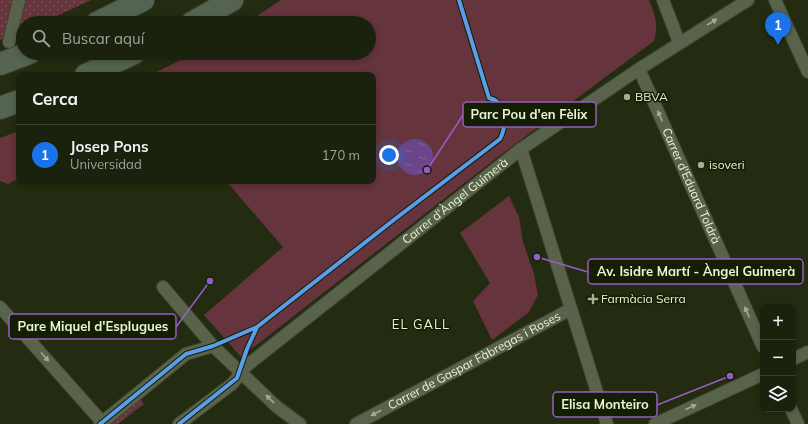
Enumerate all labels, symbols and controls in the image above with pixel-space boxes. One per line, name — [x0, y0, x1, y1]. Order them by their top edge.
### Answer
pin: 1 — [765, 12, 791, 45]
search box — [16, 16, 376, 60]
one-way arrow — [707, 18, 717, 26]
icon: search — [30, 27, 52, 49]
text: Buscar aquí — [62, 29, 144, 48]
text: Cerca — [32, 88, 78, 109]
place label: BBVA — [635, 89, 668, 104]
marker: BBVA — [622, 92, 632, 102]
callout: Parc Pou d'en Fèlix — [463, 102, 596, 127]
text: Parc Pou d'en Fèlix — [471, 106, 588, 122]
one-way arrow — [657, 111, 663, 122]
street label: Carrer d'Eduard Toldrà — [659, 125, 724, 246]
text: Josep Pons — [70, 137, 149, 156]
your location — [379, 145, 399, 165]
text: 1 — [41, 147, 49, 163]
text: 170 m — [322, 147, 360, 163]
street label: Carrer d'Àngel Guimerà — [399, 154, 511, 247]
text: Universidad — [70, 156, 142, 172]
place label: isoveri — [709, 157, 745, 172]
marker: isoveri — [696, 160, 706, 170]
callout: Av. Isidre Martí - Àngel Guimerà — [588, 259, 803, 284]
text: Av. Isidre Martí - Àngel Guimerà — [597, 263, 795, 279]
place label: Farmàcia Serra — [601, 291, 686, 306]
marker: Farmàcia Serra — [588, 294, 598, 304]
map controls — [760, 304, 796, 412]
button: + — [760, 304, 796, 340]
one-way arrow — [744, 306, 750, 317]
street label: Carrer de Gaspar Fàbregas i Roses — [385, 308, 563, 413]
callout: Pare Miquel d'Esplugues — [9, 314, 176, 339]
district label: EL GALL — [392, 316, 450, 332]
text: Pare Miquel d'Esplugues — [18, 318, 168, 334]
button: − — [760, 340, 796, 376]
one-way arrow — [40, 352, 49, 363]
button: layers — [760, 376, 796, 412]
callout: Elisa Monteiro — [553, 392, 657, 417]
one-way arrow — [265, 394, 275, 404]
text: Elisa Monteiro — [561, 396, 649, 412]
one-way arrow — [685, 404, 697, 410]
one-way arrow — [370, 410, 382, 417]

